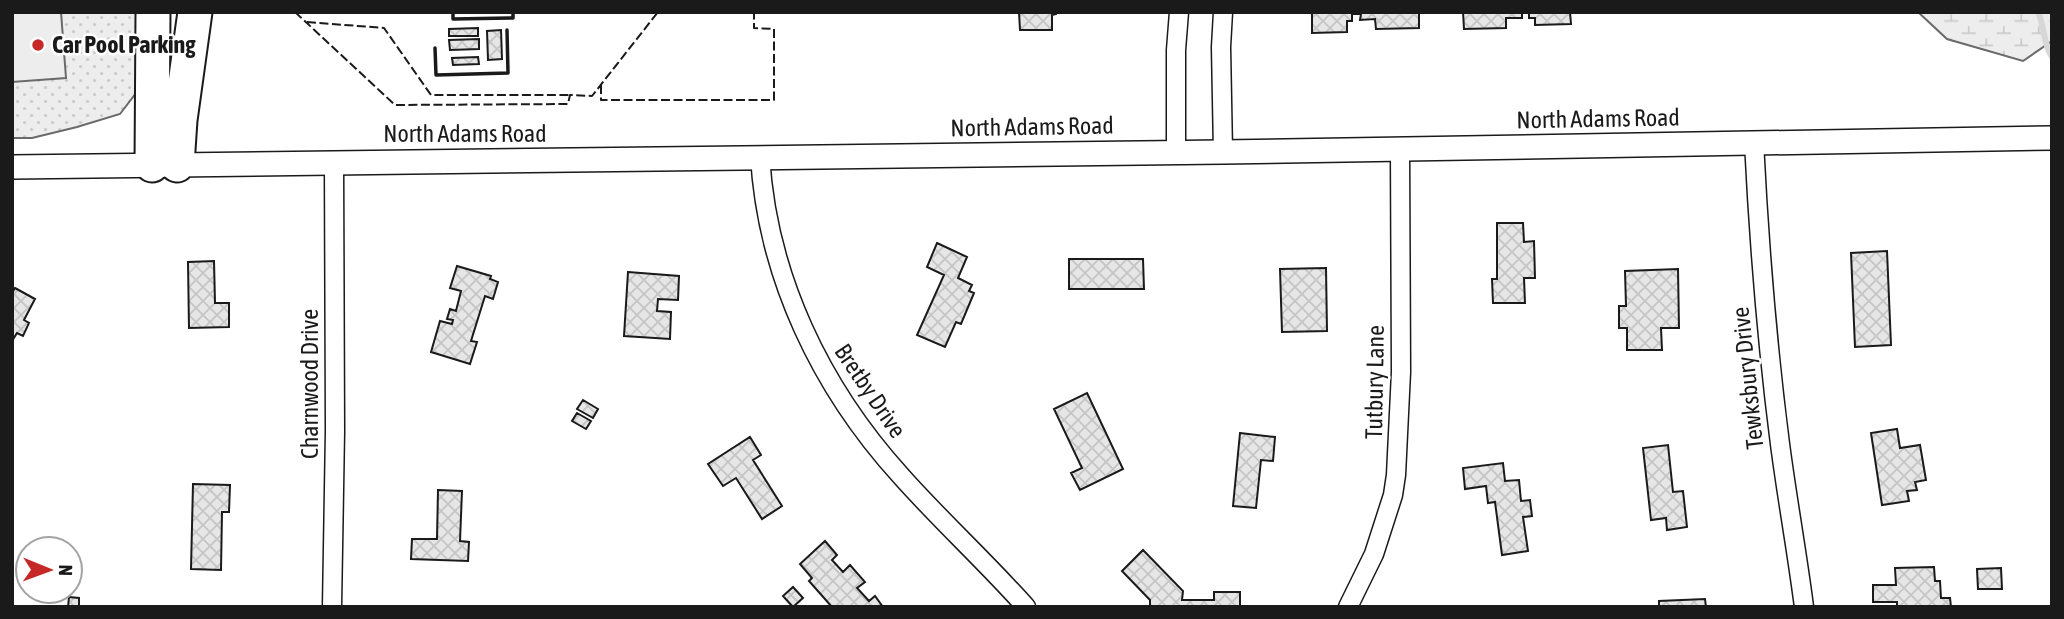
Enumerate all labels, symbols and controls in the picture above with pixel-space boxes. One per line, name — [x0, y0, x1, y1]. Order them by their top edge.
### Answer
place label: Car Pool Parking — [52, 31, 196, 58]
marker: Car Pool Parking — [30, 37, 46, 53]
street label: North Adams Road — [1516, 104, 1680, 133]
street label: North Adams Road — [950, 112, 1114, 141]
street label: North Adams Road — [383, 120, 547, 147]
street label: Tewksbury Drive — [1727, 306, 1768, 451]
street label: Charnwood Drive — [296, 309, 323, 459]
street label: Tutbury Lane — [1360, 325, 1389, 439]
street label: Bretby Drive — [829, 339, 912, 443]
north arrow — [14, 535, 84, 605]
text: N — [55, 564, 77, 576]

